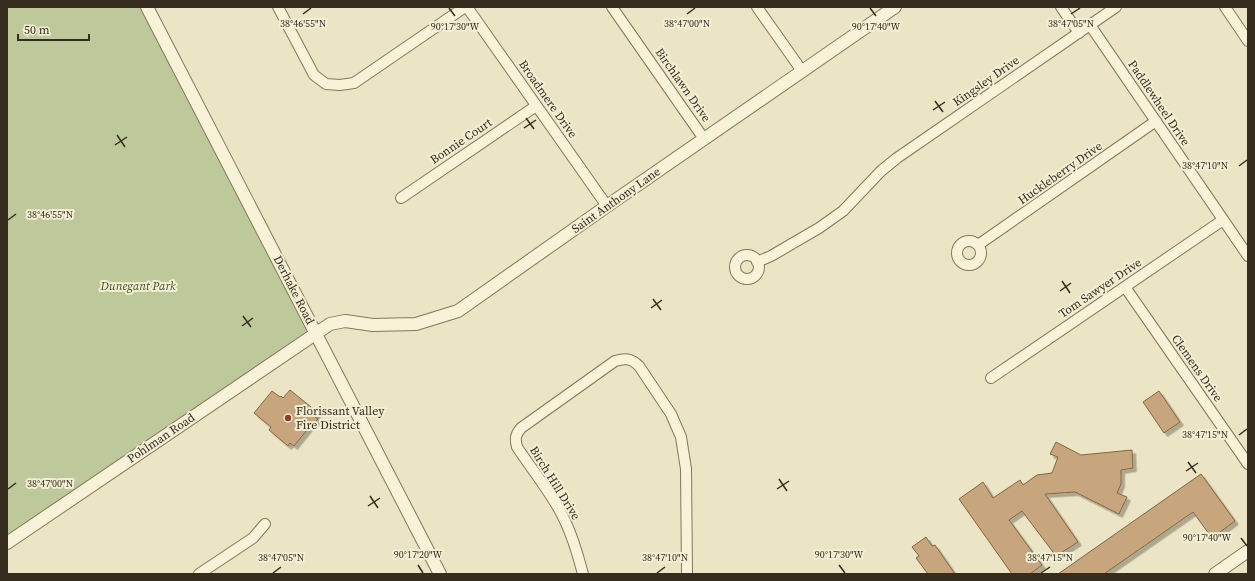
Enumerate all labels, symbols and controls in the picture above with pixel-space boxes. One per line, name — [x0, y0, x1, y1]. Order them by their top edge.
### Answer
scale bar — [18, 16, 89, 42]
text: 38°46'55"N — [280, 17, 326, 30]
text: 38°47'00"N — [664, 17, 710, 30]
text: 38°47'05"N — [1048, 17, 1094, 30]
text: 90°17'30"W — [431, 20, 480, 33]
text: 90°17'40"W — [852, 20, 901, 33]
text: 50 m — [24, 22, 50, 38]
street label: Birchlawn Drive — [652, 45, 714, 125]
street label: Kingsley Drive — [950, 52, 1022, 110]
street label: Broadmere Drive — [515, 57, 581, 141]
street label: Paddlewheel Drive — [1124, 57, 1194, 149]
street label: Bonnie Court — [427, 114, 495, 168]
street label: Huckleberry Drive — [1015, 138, 1105, 208]
text: 38°47'10"N — [1182, 159, 1228, 172]
street label: Saint Anthony Lane — [568, 163, 664, 237]
text: 38°46'55"N — [27, 208, 73, 221]
street label: Derhake Road — [270, 253, 318, 327]
street label: Tom Sawyer Drive — [1055, 254, 1145, 322]
park label: Dunegant Park — [99, 278, 176, 294]
street label: Clemens Drive — [1168, 331, 1226, 405]
place label: Florissant Valley Fire District — [296, 403, 385, 433]
street label: Pohlman Road — [124, 409, 198, 467]
marker: Florissant Valley Fire District — [283, 413, 293, 423]
text: 38°47'15"N — [1182, 428, 1228, 441]
street label: Birch Hill Drive — [526, 443, 584, 523]
text: 38°47'00"N — [27, 477, 73, 490]
text: 90°17'40"W — [1183, 531, 1232, 544]
text: 90°17'20"W — [394, 548, 443, 561]
text: 90°17'30"W — [815, 548, 864, 561]
text: 38°47'05"N — [258, 551, 304, 564]
text: 38°47'10"N — [642, 551, 688, 564]
text: 38°47'15"N — [1027, 551, 1073, 564]

